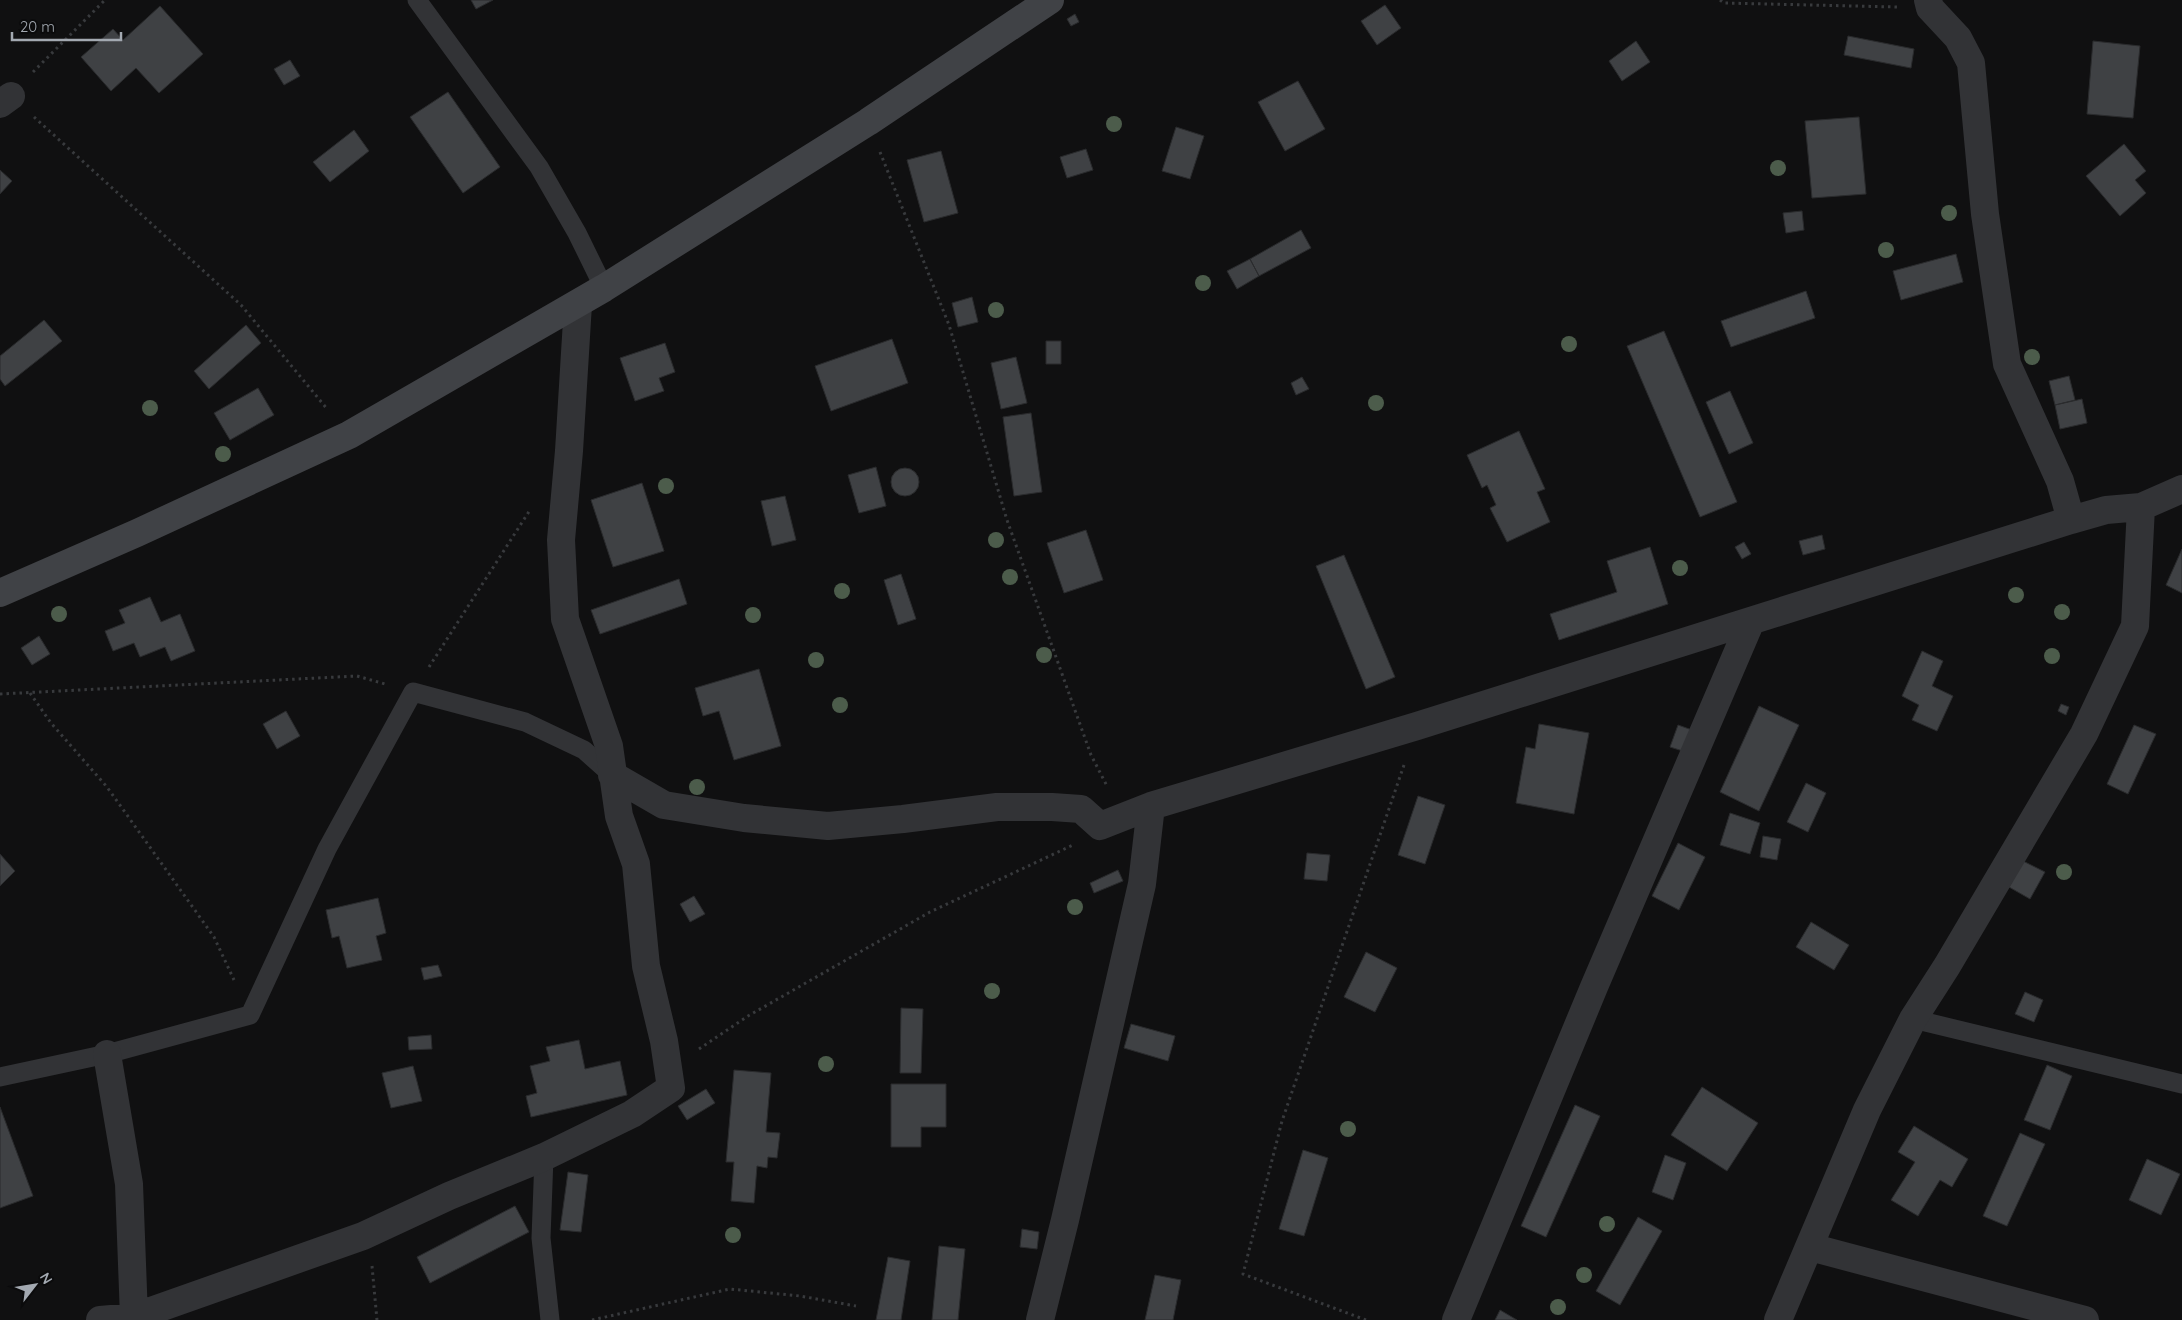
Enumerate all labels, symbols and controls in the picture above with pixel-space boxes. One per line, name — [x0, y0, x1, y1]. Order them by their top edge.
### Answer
scale bar — [12, 10, 121, 42]
text: 20 m — [20, 17, 55, 36]
north arrow — [10, 1260, 60, 1310]
text: N — [36, 1269, 57, 1287]

